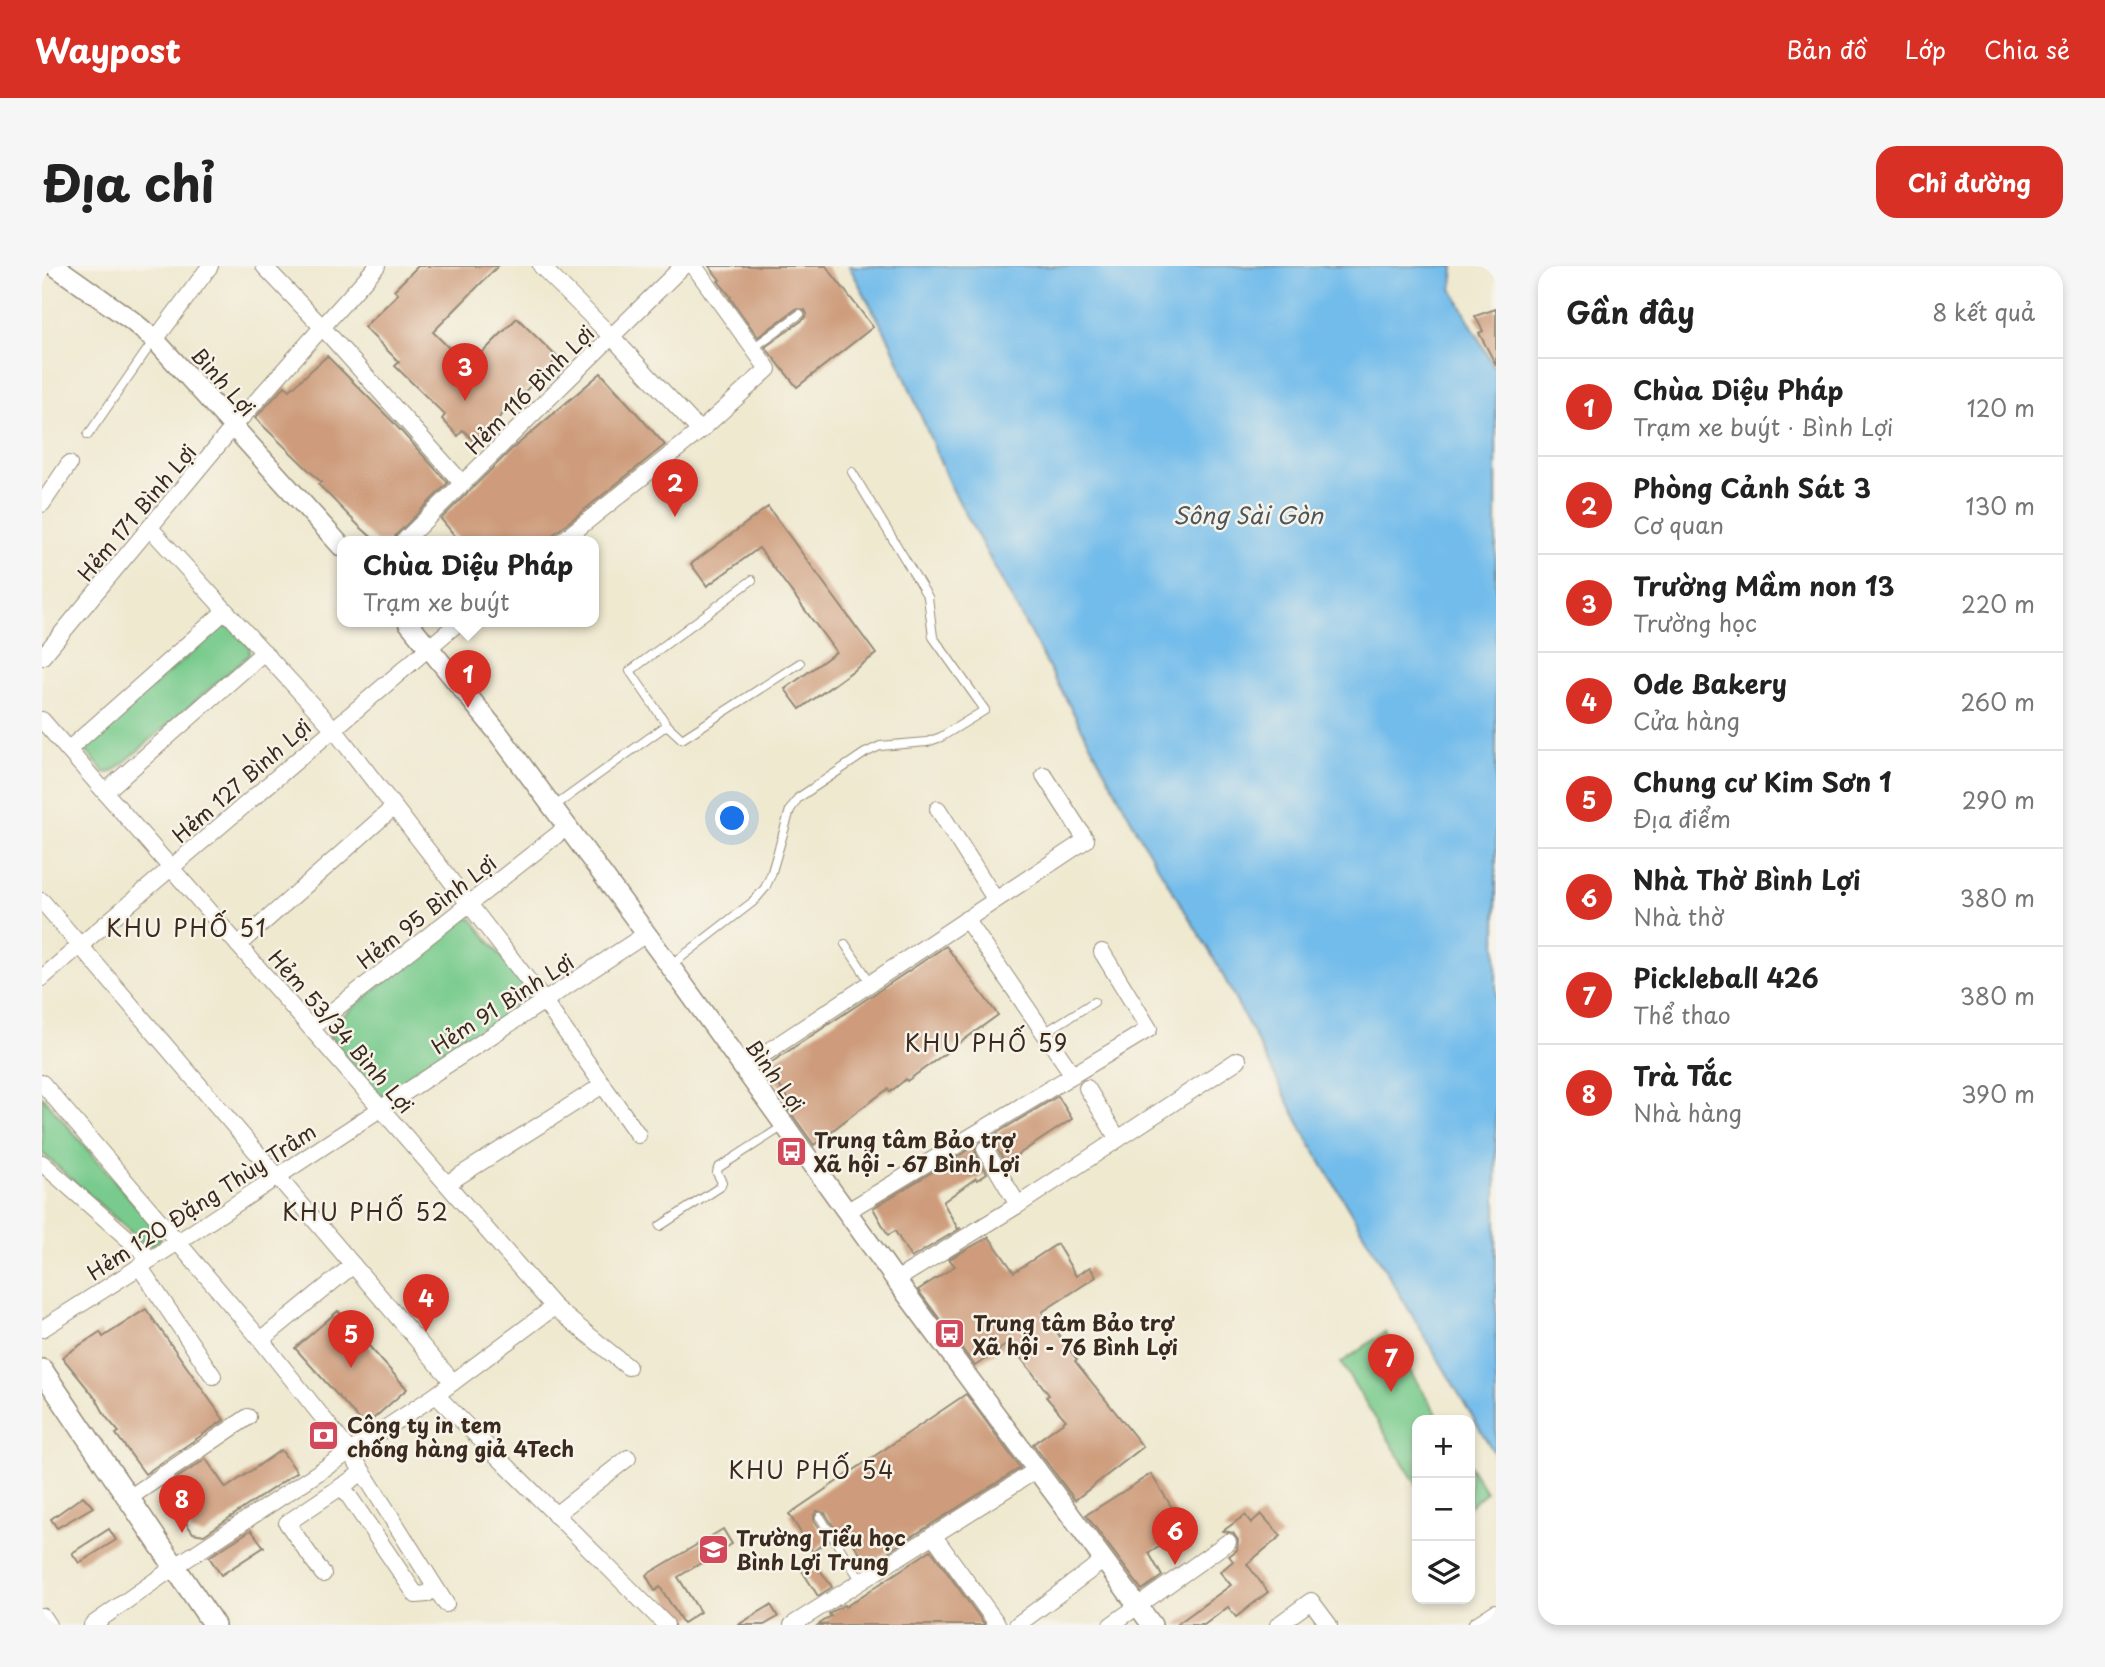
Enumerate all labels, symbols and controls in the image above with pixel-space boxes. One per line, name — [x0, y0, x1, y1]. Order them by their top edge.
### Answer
text: Waypost — [35, 24, 181, 74]
text: Bản đồ — [1786, 31, 1867, 67]
text: Lớp — [1905, 31, 1946, 67]
text: Chia sẻ — [1984, 31, 2070, 67]
text: Địa chỉ — [42, 145, 214, 219]
button: Chỉ đường — [1876, 146, 2063, 218]
text: Gần đây — [1566, 289, 1695, 334]
text: 8 kết quả — [1932, 294, 2035, 329]
street label: Hẻm 116 Bình Lợi — [457, 317, 601, 461]
street label: Bình Lợi — [184, 339, 264, 423]
pin: 3 — [442, 343, 488, 401]
text: Chùa Diệu Pháp — [1633, 370, 1844, 409]
text: 1 — [1584, 390, 1595, 425]
text: 120 m — [1967, 390, 2035, 425]
text: Trạm xe buýt · Bình Lợi — [1633, 409, 1893, 444]
street label: Hẻm 171 Bình Lợi — [69, 436, 203, 588]
pin: 2 — [652, 459, 698, 517]
text: Phòng Cảnh Sát 3 — [1633, 468, 1871, 507]
text: 2 — [1581, 488, 1597, 523]
text: 130 m — [1965, 488, 2035, 523]
water label: Sông Sài Gòn — [1173, 497, 1324, 532]
text: Cơ quan — [1633, 507, 1724, 542]
popup — [337, 536, 599, 627]
text: Chùa Diệu Pháp — [363, 545, 573, 584]
text: Trường Mầm non 13 — [1633, 566, 1894, 605]
text: Trạm xe buýt — [363, 584, 509, 619]
text: 3 — [1581, 586, 1597, 621]
text: 220 m — [1961, 586, 2035, 621]
text: Trường học — [1633, 605, 1757, 640]
pin: 1 — [445, 650, 491, 708]
text: Ode Bakery — [1633, 664, 1787, 703]
text: 4 — [1581, 684, 1597, 719]
text: 260 m — [1960, 684, 2035, 719]
text: Cửa hàng — [1633, 703, 1740, 738]
street label: Hẻm 127 Bình Lợi — [164, 710, 318, 850]
text: Chung cư Kim Sơn 1 — [1633, 762, 1892, 801]
text: 5 — [1582, 782, 1596, 817]
text: 290 m — [1962, 782, 2035, 817]
your location — [715, 801, 749, 835]
text: Địa điểm — [1633, 801, 1731, 836]
street label: Hẻm 95 Bình Lợi — [349, 846, 503, 976]
text: Nhà Thờ Bình Lợi — [1633, 860, 1861, 899]
text: 6 — [1581, 880, 1597, 915]
text: 380 m — [1960, 880, 2035, 915]
text: Nhà thờ — [1633, 899, 1724, 934]
district label: KHU PHỐ 51 — [106, 909, 268, 945]
street label: Hẻm 53/34 Bình Lợi — [262, 942, 422, 1120]
street label: Hẻm 91 Bình Lợi — [424, 945, 580, 1061]
text: Pickleball 426 — [1633, 958, 1819, 997]
text: 7 — [1582, 978, 1596, 1013]
text: 380 m — [1960, 978, 2035, 1013]
text: Thể thao — [1633, 997, 1731, 1032]
district label: KHU PHỐ 59 — [905, 1024, 1069, 1060]
street label: Bình Lợi — [739, 1032, 813, 1118]
text: Trà Tắc — [1633, 1056, 1732, 1095]
text: 8 — [1582, 1076, 1596, 1111]
text: 390 m — [1961, 1076, 2035, 1111]
text: Nhà hàng — [1633, 1095, 1742, 1130]
street label: Hẻm 120 Đặng Thùy Trâm — [80, 1115, 322, 1287]
place label: Trung tâm Bảo trợ Xã hội - 67 Bình Lợi — [814, 1123, 1020, 1179]
bus stop icon: Trung tâm Bảo trợ Xã hội - 67 Bình Lợi — [774, 1134, 808, 1168]
district label: KHU PHỐ 52 — [282, 1193, 450, 1229]
pin: 4 — [403, 1274, 449, 1332]
place label: Trung tâm Bảo trợ Xã hội - 76 Bình Lợi — [973, 1306, 1178, 1362]
pin: 5 — [328, 1310, 374, 1368]
bus stop icon: Trung tâm Bảo trợ Xã hội - 76 Bình Lợi — [933, 1317, 967, 1351]
pin: 7 — [1368, 1334, 1414, 1392]
place label: Công ty in tem chống hàng giả 4Tech — [347, 1408, 574, 1464]
map controls — [1412, 1415, 1475, 1604]
button: + — [1412, 1415, 1475, 1478]
bank icon: Công ty in tem chống hàng giả 4Tech — [307, 1419, 341, 1453]
district label: KHU PHỐ 54 — [729, 1451, 896, 1487]
pin: 8 — [159, 1475, 205, 1533]
button: − — [1412, 1478, 1475, 1541]
pin: 6 — [1152, 1507, 1198, 1565]
place label: Trường Tiểu học Bình Lợi Trung — [736, 1521, 906, 1577]
school or university icon: Trường Tiểu học Bình Lợi Trung — [696, 1532, 730, 1566]
button: layers — [1412, 1541, 1475, 1604]

